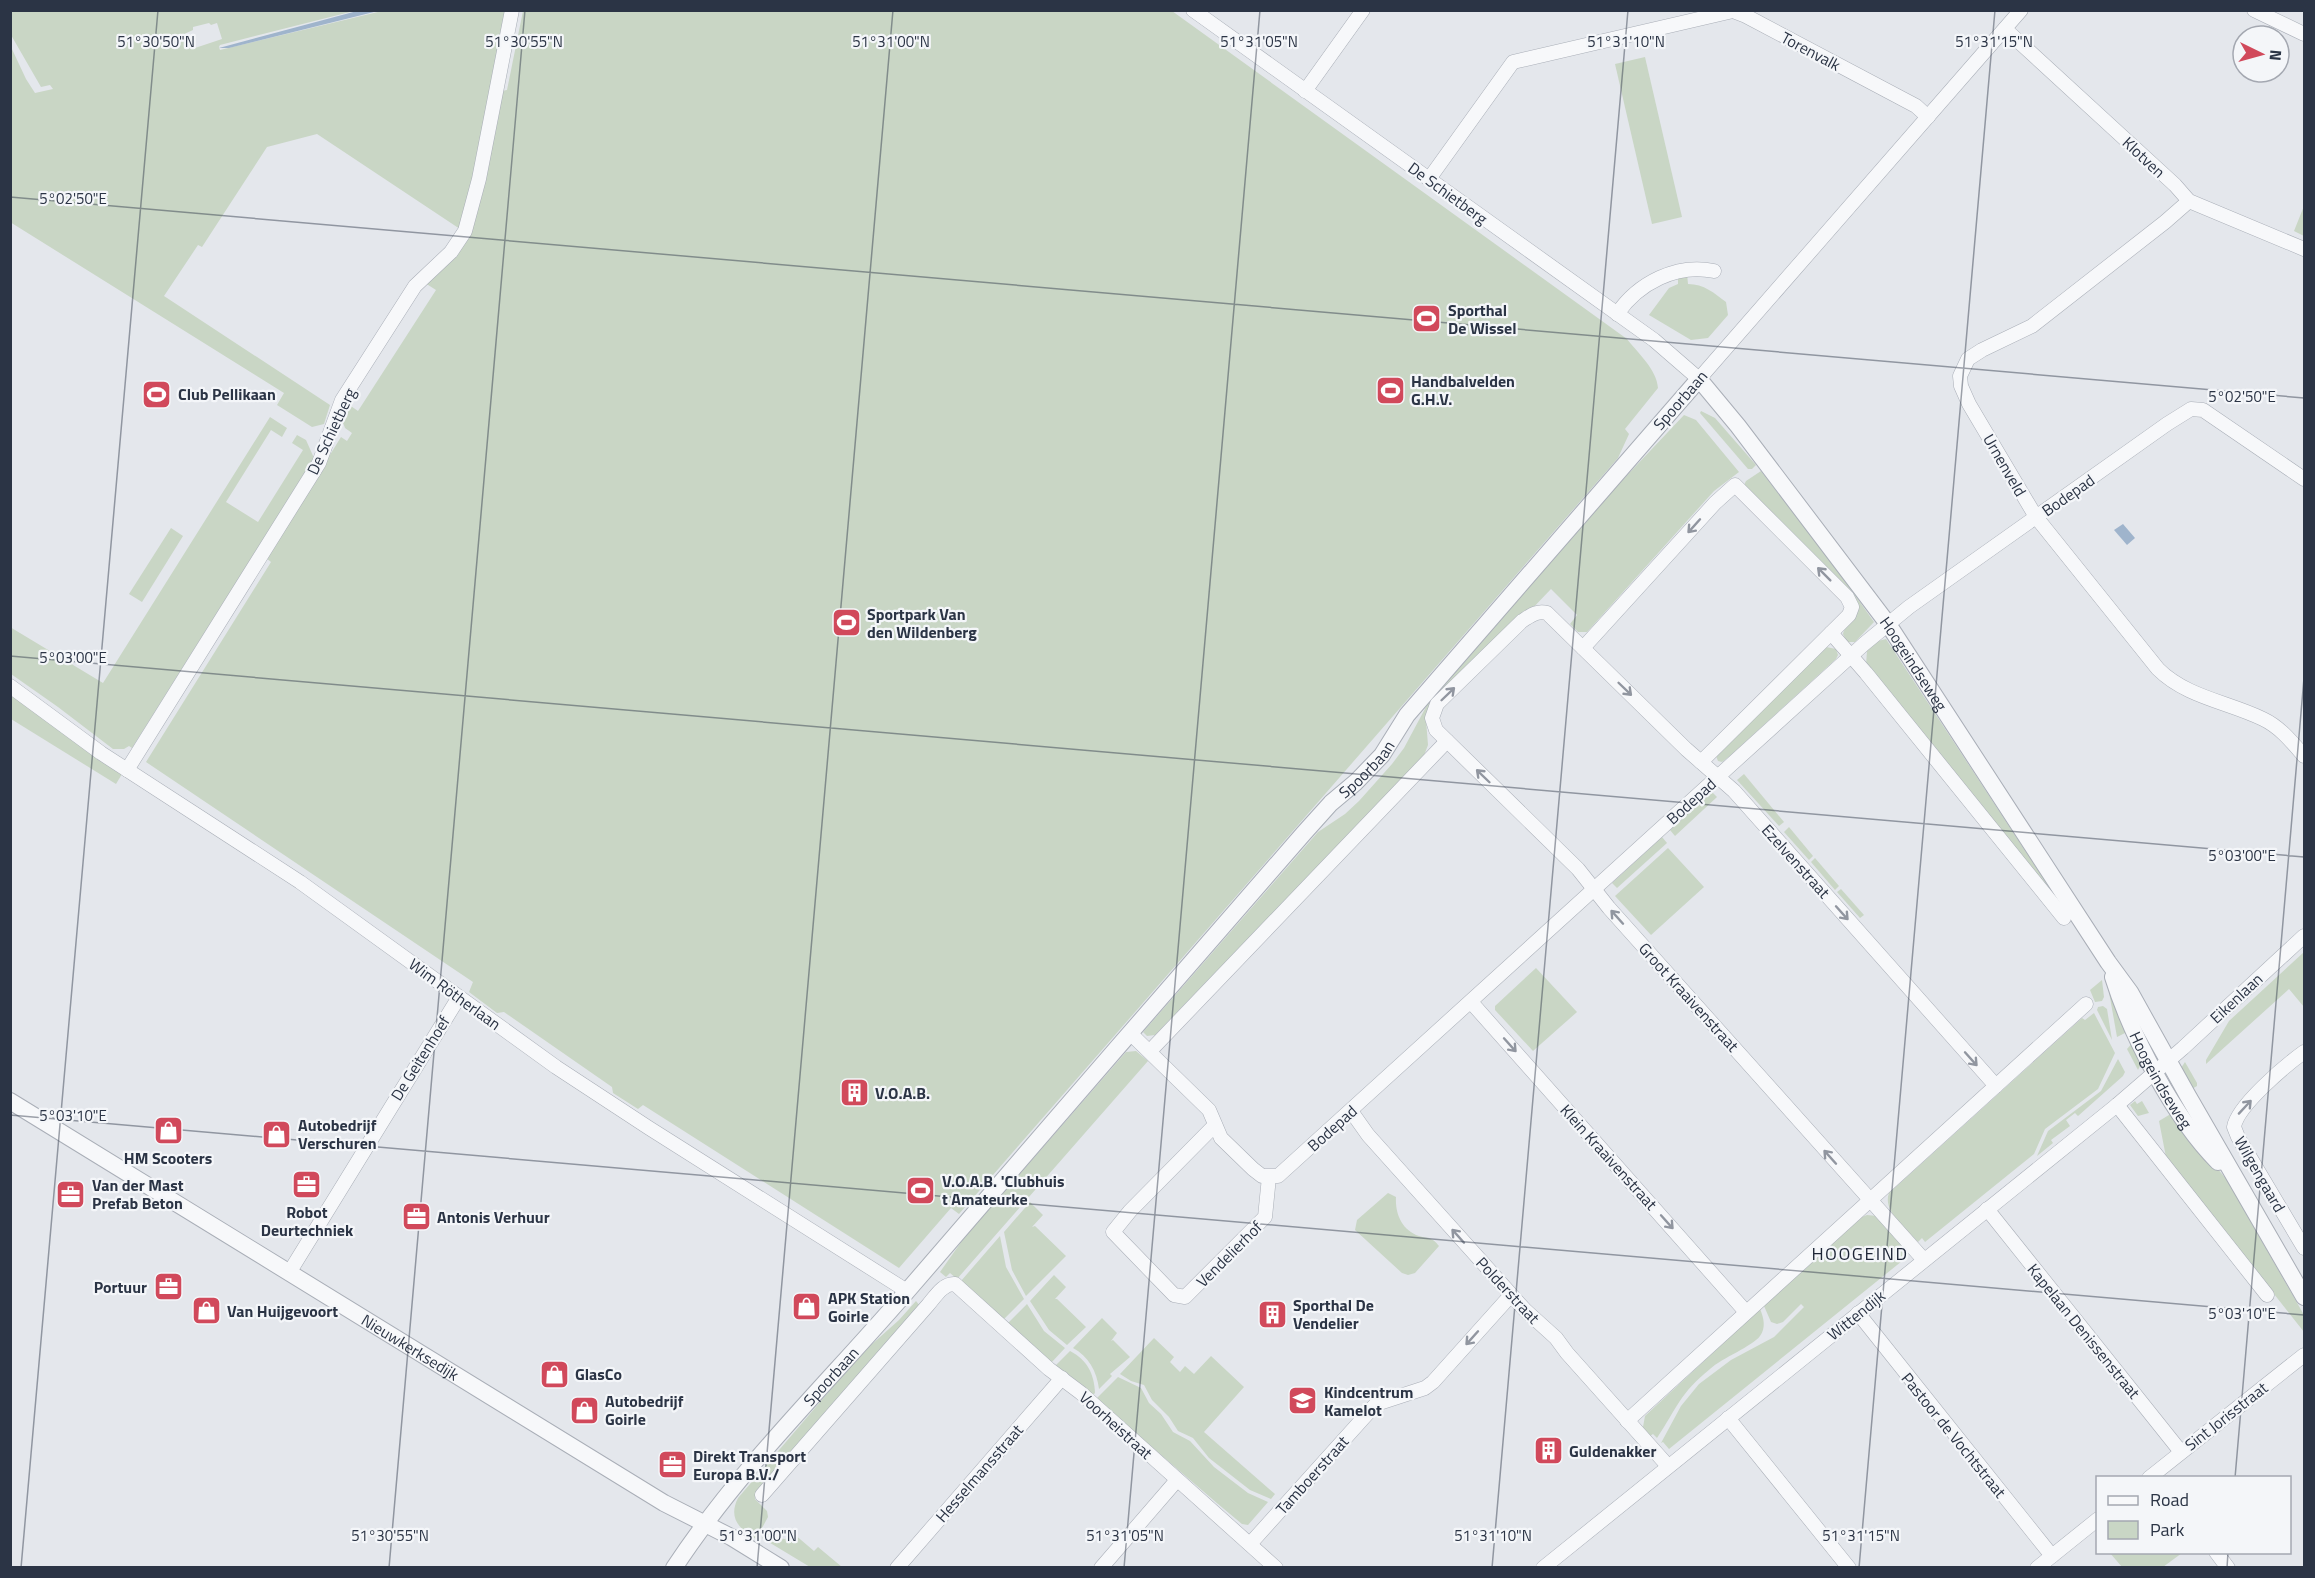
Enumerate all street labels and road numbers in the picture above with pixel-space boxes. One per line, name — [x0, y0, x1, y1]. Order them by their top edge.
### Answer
street label: Torenvalk — [1777, 25, 1845, 77]
street label: Klotven — [2117, 131, 2171, 183]
street label: De Schietberg — [1403, 156, 1493, 230]
street label: Spoorbaan — [1647, 365, 1713, 435]
street label: De Schietberg — [300, 384, 362, 478]
street label: Urnenveld — [1977, 429, 2033, 501]
street label: Bodepad — [2037, 468, 2099, 522]
street label: Hoogeindseweg — [1874, 611, 1953, 716]
street label: Spoorbaan — [1333, 736, 1400, 804]
street label: Bodepad — [1661, 772, 1721, 830]
street label: Ezelvenstraat — [1756, 819, 1836, 904]
street label: Groot Kraaivenstraat — [1633, 937, 1745, 1057]
street label: Wim Rötherlaan — [404, 952, 506, 1036]
street label: Eikenlaan — [2204, 967, 2268, 1029]
street label: De Geitenhoef — [384, 1010, 456, 1105]
street label: Hoogeindseweg — [2124, 1028, 2198, 1134]
street label: Bodepad — [1302, 1099, 1362, 1157]
street label: Klein Kraaivenstraat — [1555, 1099, 1663, 1216]
street label: Wilgengaard — [2229, 1131, 2291, 1217]
street label: Vendelierhof — [1190, 1215, 1268, 1293]
street label: Polderstraat — [1471, 1251, 1546, 1329]
street label: Kapelaan Denissenstraat — [2022, 1258, 2146, 1404]
street label: Wittendijk — [1822, 1284, 1891, 1346]
street label: Nieuwkerksedijk — [357, 1308, 464, 1386]
street label: Spoorbaan — [798, 1341, 864, 1411]
street label: Pastoor de Vochtstraat — [1896, 1367, 2012, 1503]
street label: Sint Jorisstraat — [2179, 1376, 2273, 1456]
street label: Voorheistraat — [1074, 1385, 1158, 1465]
street label: Hesselmansstraat — [930, 1418, 1029, 1527]
street label: Tamboerstraat — [1270, 1430, 1354, 1520]

